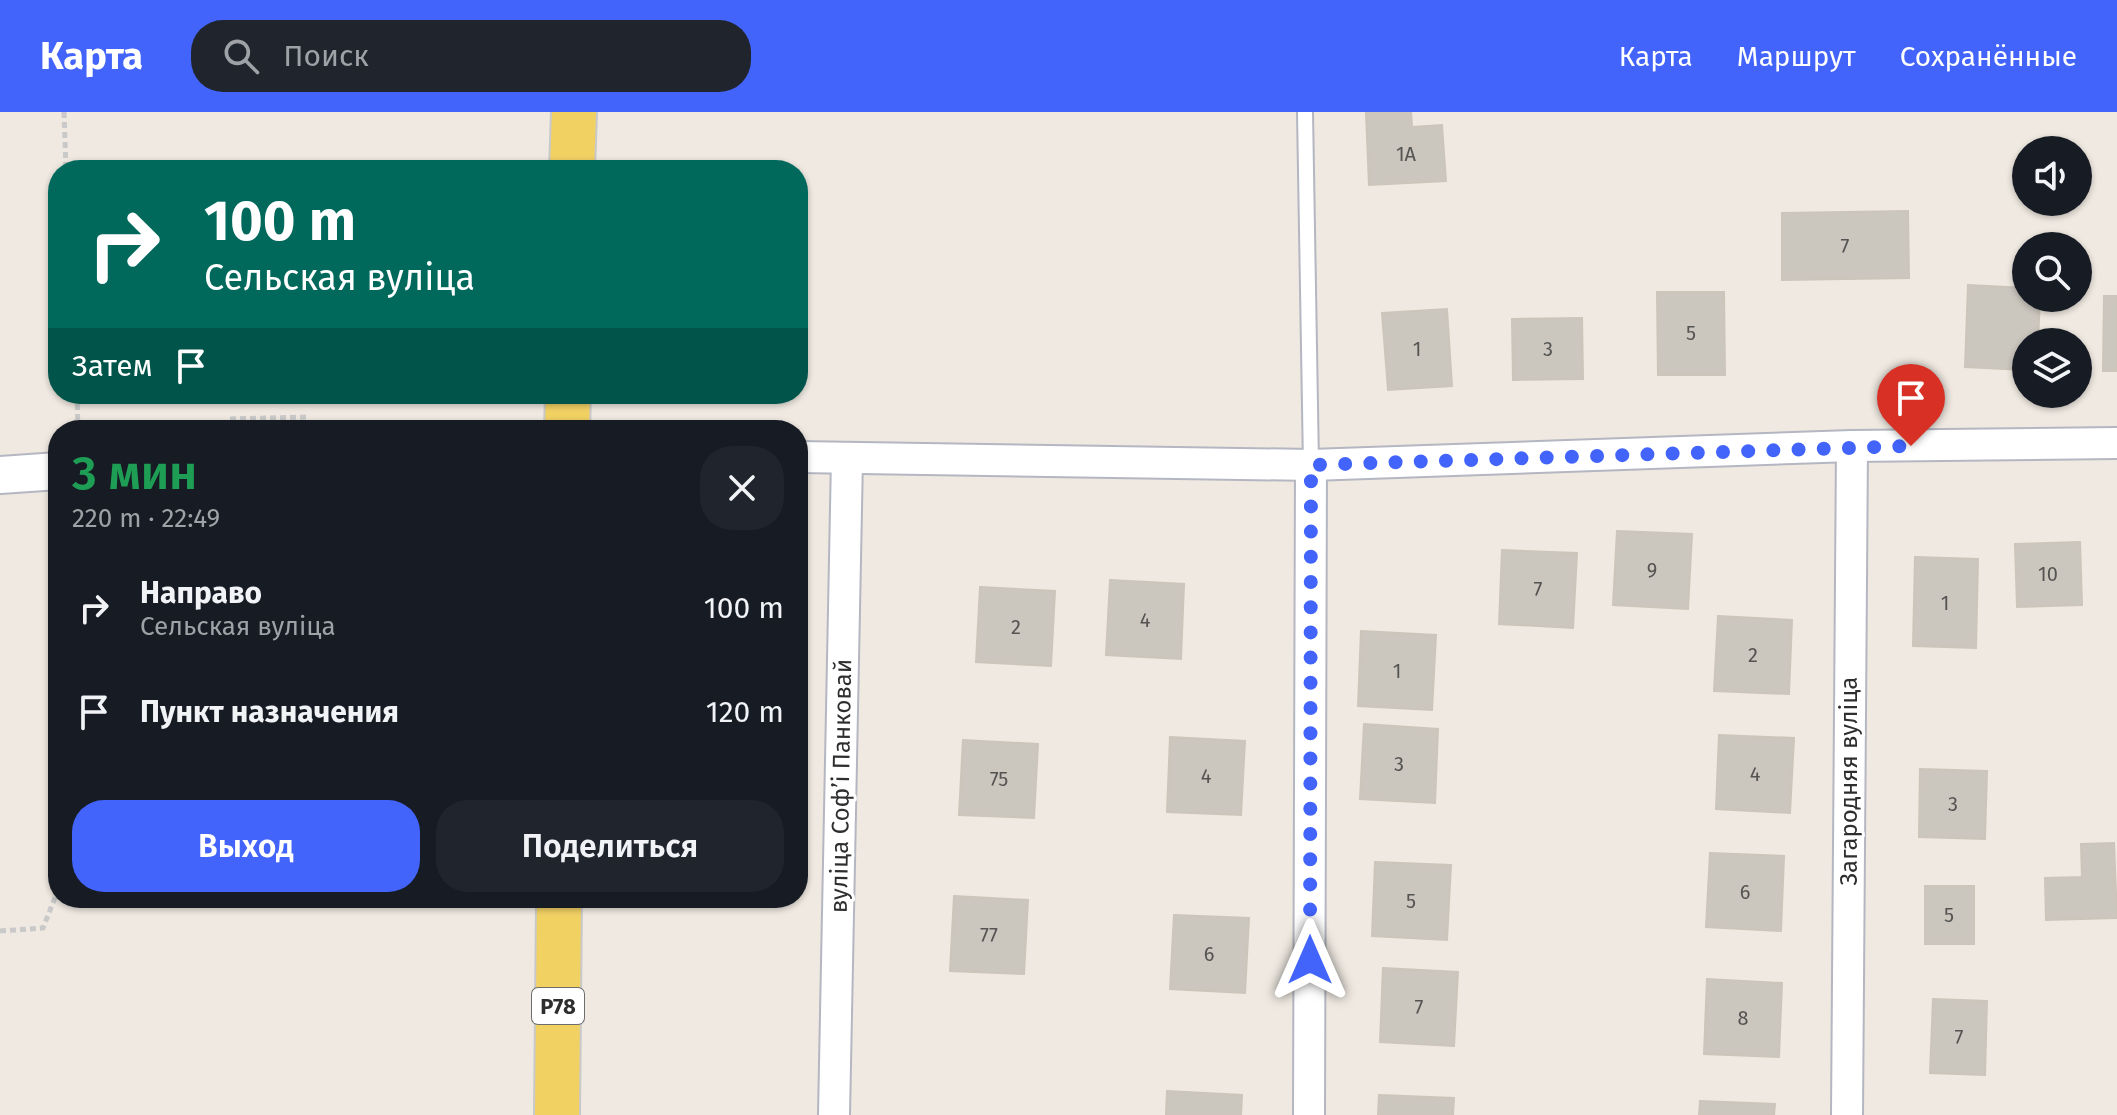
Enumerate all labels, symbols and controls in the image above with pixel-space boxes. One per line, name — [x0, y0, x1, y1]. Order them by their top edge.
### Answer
search box — [191, 20, 751, 92]
text: Карта — [40, 33, 143, 79]
icon: search — [219, 34, 263, 78]
text: Поиск — [283, 38, 369, 74]
text: Карта — [1619, 40, 1693, 73]
text: Маршрут — [1737, 40, 1856, 73]
text: Сохранённые — [1900, 40, 2077, 73]
map controls — [2012, 136, 2092, 408]
button: sound — [2012, 136, 2092, 216]
house number: 1А — [1396, 142, 1417, 166]
text: 100 m — [204, 188, 356, 255]
icon: right — [72, 192, 176, 296]
button: search — [2012, 232, 2092, 312]
house number: 7 — [1841, 234, 1850, 258]
text: Сельская вуліца — [204, 256, 475, 300]
house number: 5 — [1686, 321, 1696, 345]
button: layers — [2012, 328, 2092, 408]
house number: 1 — [1413, 337, 1421, 361]
house number: 3 — [1543, 337, 1553, 361]
icon: arrive — [169, 344, 213, 388]
text: Затем — [72, 348, 153, 384]
pin — [1877, 364, 1945, 446]
icon: arrive — [1889, 376, 1933, 420]
text: 3 мин — [72, 444, 197, 502]
button: close — [700, 446, 784, 530]
text: 220 m · 22:49 — [72, 503, 220, 534]
house number: 9 — [1647, 558, 1657, 582]
house number: 10 — [2038, 562, 2058, 586]
text: Направо — [140, 575, 262, 611]
house number: 7 — [1534, 577, 1543, 601]
icon: right — [72, 586, 116, 630]
text: 100 m — [704, 590, 784, 626]
house number: 1 — [1941, 591, 1949, 615]
house number: 4 — [1140, 608, 1151, 632]
text: Сельская вуліца — [140, 611, 336, 642]
house number: 2 — [1011, 615, 1021, 639]
house number: 2 — [1748, 643, 1758, 667]
street label: вуліца Софʼі Панковай — [825, 659, 857, 913]
house number: 1 — [1393, 659, 1401, 683]
street label: Загародняя вуліца — [1835, 677, 1863, 885]
icon: arrive — [72, 690, 116, 734]
text: Пункт назначения — [140, 694, 399, 730]
text: 120 m — [706, 694, 784, 730]
house number: 3 — [1394, 752, 1404, 776]
house number: 4 — [1750, 762, 1761, 786]
house number: 4 — [1201, 764, 1212, 788]
house number: 75 — [990, 767, 1008, 791]
house number: 3 — [1948, 792, 1958, 816]
button: Выход — [72, 800, 420, 892]
button: Поделиться — [436, 800, 784, 892]
house number: 6 — [1740, 880, 1750, 904]
house number: 5 — [1406, 889, 1416, 913]
house number: 5 — [1944, 903, 1954, 927]
position arrow — [1268, 918, 1352, 1002]
house number: 77 — [980, 923, 998, 947]
house number: 6 — [1204, 942, 1214, 966]
road number: Р78 — [532, 988, 584, 1024]
house number: 7 — [1415, 995, 1424, 1019]
house number: 8 — [1737, 1006, 1749, 1030]
house number: 7 — [1955, 1025, 1964, 1049]

